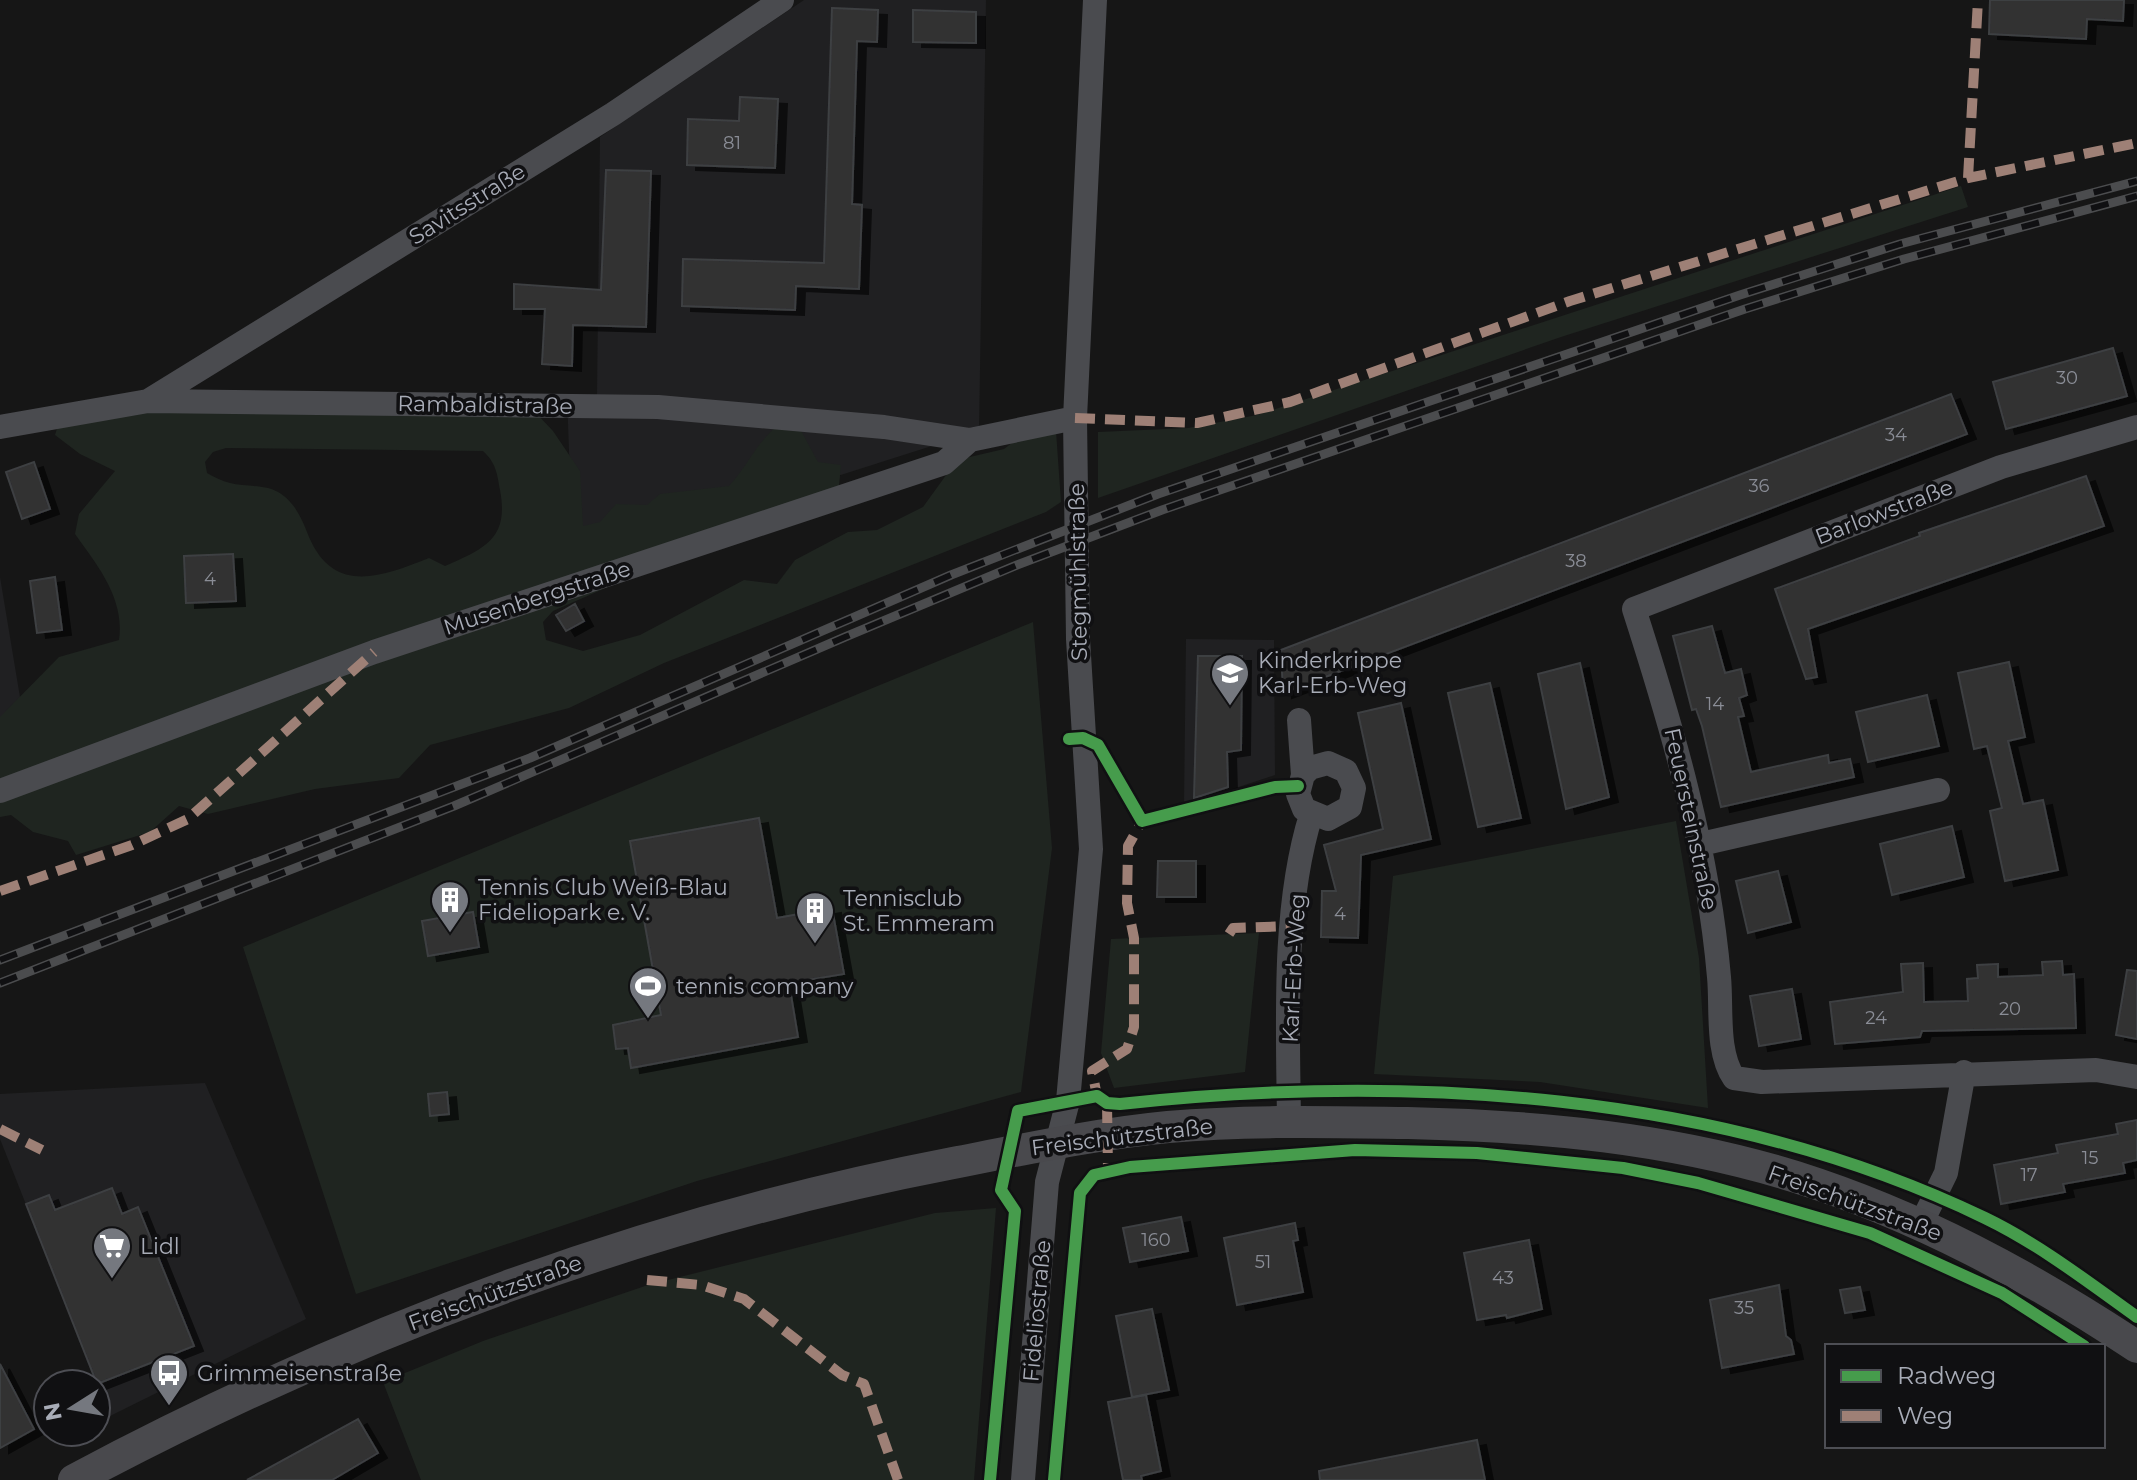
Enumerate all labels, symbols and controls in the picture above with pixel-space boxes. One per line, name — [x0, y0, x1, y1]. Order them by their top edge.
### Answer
house number: 81 — [723, 132, 741, 154]
street label: Savitsstraße — [404, 158, 530, 250]
house number: 30 — [2056, 367, 2078, 389]
street label: Rambaldistraße — [397, 390, 573, 420]
house number: 34 — [1885, 424, 1907, 446]
street label: Barlowstraße — [1811, 473, 1957, 551]
house number: 36 — [1748, 475, 1770, 497]
street label: Stegmühlstraße — [1063, 483, 1093, 661]
house number: 38 — [1565, 550, 1587, 572]
street label: Musenbergstraße — [440, 555, 634, 641]
house number: 4 — [204, 568, 216, 590]
place label: Kinderkrippe Karl-Erb-Weg — [1258, 647, 1407, 699]
school or university icon: Kinderkrippe Karl-Erb-Weg — [1209, 652, 1251, 707]
house number: 14 — [1706, 693, 1724, 715]
street label: Feuersteinstraße — [1659, 725, 1723, 913]
place label: Tennis Club Weiß-Blau Fideliopark e. V. — [478, 874, 728, 926]
building icon: Tennis Club Weiß-Blau Fideliopark e. V. — [429, 879, 471, 934]
place label: Tennisclub St. Emmeram — [843, 885, 995, 937]
building icon: Tennisclub St. Emmeram — [794, 890, 836, 945]
street label: Karl-Erb-Weg — [1277, 893, 1311, 1043]
house number: 4 — [1334, 903, 1346, 925]
sports icon: tennis company — [627, 965, 669, 1020]
place label: tennis company — [676, 973, 854, 1000]
house number: 20 — [1999, 998, 2021, 1020]
house number: 24 — [1865, 1007, 1887, 1029]
street label: Freischützstraße — [1030, 1112, 1214, 1162]
house number: 15 — [2082, 1147, 2098, 1169]
street label: Freischützstraße — [1764, 1159, 1946, 1247]
house number: 17 — [2020, 1164, 2038, 1186]
supermarket icon: Lidl — [91, 1225, 133, 1280]
house number: 160 — [1141, 1229, 1171, 1251]
place label: Lidl — [140, 1233, 180, 1260]
street label: Fideliostraße — [1017, 1239, 1057, 1383]
street label: Freischützstraße — [404, 1249, 586, 1337]
house number: 51 — [1255, 1251, 1271, 1273]
house number: 43 — [1492, 1267, 1514, 1289]
house number: 35 — [1734, 1297, 1754, 1319]
legend — [1825, 1344, 2105, 1448]
bus stop icon: Grimmeisenstraße — [148, 1352, 190, 1407]
place label: Grimmeisenstraße — [197, 1360, 402, 1387]
text: Radweg — [1897, 1361, 1996, 1390]
north arrow — [32, 1368, 112, 1448]
text: N — [38, 1400, 68, 1423]
text: Weg — [1897, 1401, 1953, 1430]

